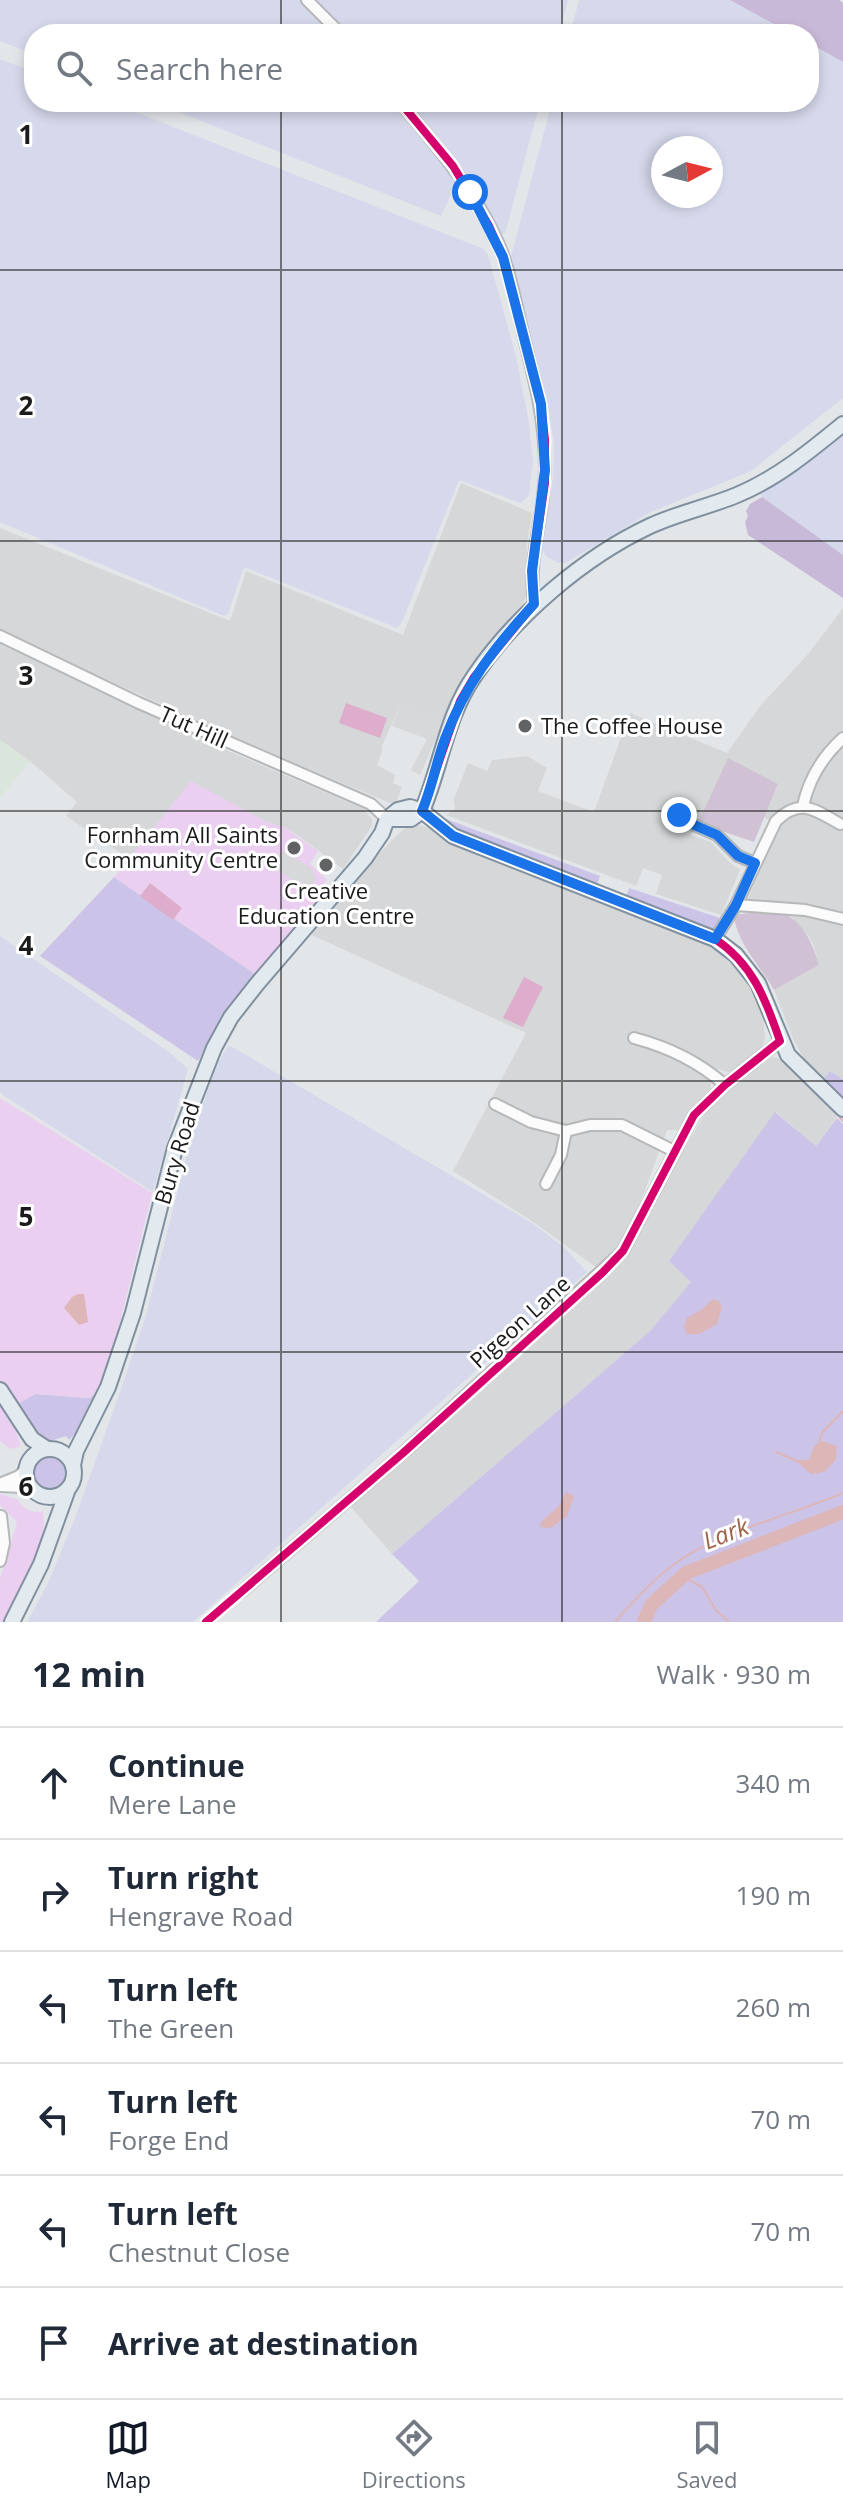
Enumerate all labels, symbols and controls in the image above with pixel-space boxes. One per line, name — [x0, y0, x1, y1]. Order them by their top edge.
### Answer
search box — [24, 24, 819, 112]
icon: search — [52, 46, 96, 90]
text: Search here — [116, 48, 283, 89]
text: 1 — [19, 116, 33, 152]
north arrow — [651, 136, 723, 208]
route start — [452, 174, 488, 210]
text: 2 — [19, 387, 34, 423]
text: 3 — [19, 657, 33, 693]
street label: Tut Hill — [155, 698, 233, 754]
place label: The Coffee House — [541, 710, 723, 740]
marker: The Coffee House — [516, 717, 534, 735]
route end — [661, 797, 697, 833]
place label: Fornham All Saints Community Centre — [84, 819, 278, 874]
marker: Fornham All Saints Community Centre — [285, 839, 303, 857]
marker: Creative Education Centre — [317, 856, 335, 874]
place label: Creative Education Centre — [238, 875, 414, 930]
text: 4 — [19, 927, 34, 963]
street label: Bury Road — [146, 1098, 206, 1208]
text: 5 — [19, 1198, 33, 1234]
street label: Pigeon Lane — [463, 1268, 576, 1374]
text: 6 — [19, 1468, 34, 1504]
water label: Lark — [698, 1508, 754, 1556]
text: 12 min — [32, 1651, 146, 1697]
text: Walk · 930 m — [657, 1656, 811, 1692]
text: Continue — [108, 1745, 245, 1786]
icon: ahead — [32, 1761, 76, 1805]
text: 340 m — [736, 1765, 811, 1801]
text: Mere Lane — [108, 1786, 237, 1822]
text: Turn right — [108, 1857, 259, 1898]
icon: right — [32, 1873, 76, 1917]
text: 190 m — [736, 1877, 811, 1913]
text: Hengrave Road — [108, 1898, 293, 1934]
text: Turn left — [108, 1969, 238, 2010]
icon: left — [32, 1985, 76, 2029]
text: 260 m — [736, 1989, 811, 2025]
text: The Green — [108, 2010, 234, 2046]
text: Turn left — [108, 2081, 238, 2122]
icon: left — [32, 2097, 76, 2141]
text: 70 m — [750, 2101, 811, 2137]
text: Forge End — [108, 2122, 229, 2158]
text: Turn left — [108, 2193, 238, 2234]
icon: left — [32, 2209, 76, 2253]
text: 70 m — [750, 2213, 811, 2249]
text: Chestnut Close — [108, 2234, 290, 2270]
icon: arrive — [32, 2321, 76, 2365]
text: Arrive at destination — [108, 2323, 419, 2364]
tab: Map — [105, 2416, 151, 2494]
tab: Directions — [362, 2416, 466, 2494]
tab: Saved — [676, 2416, 738, 2494]

